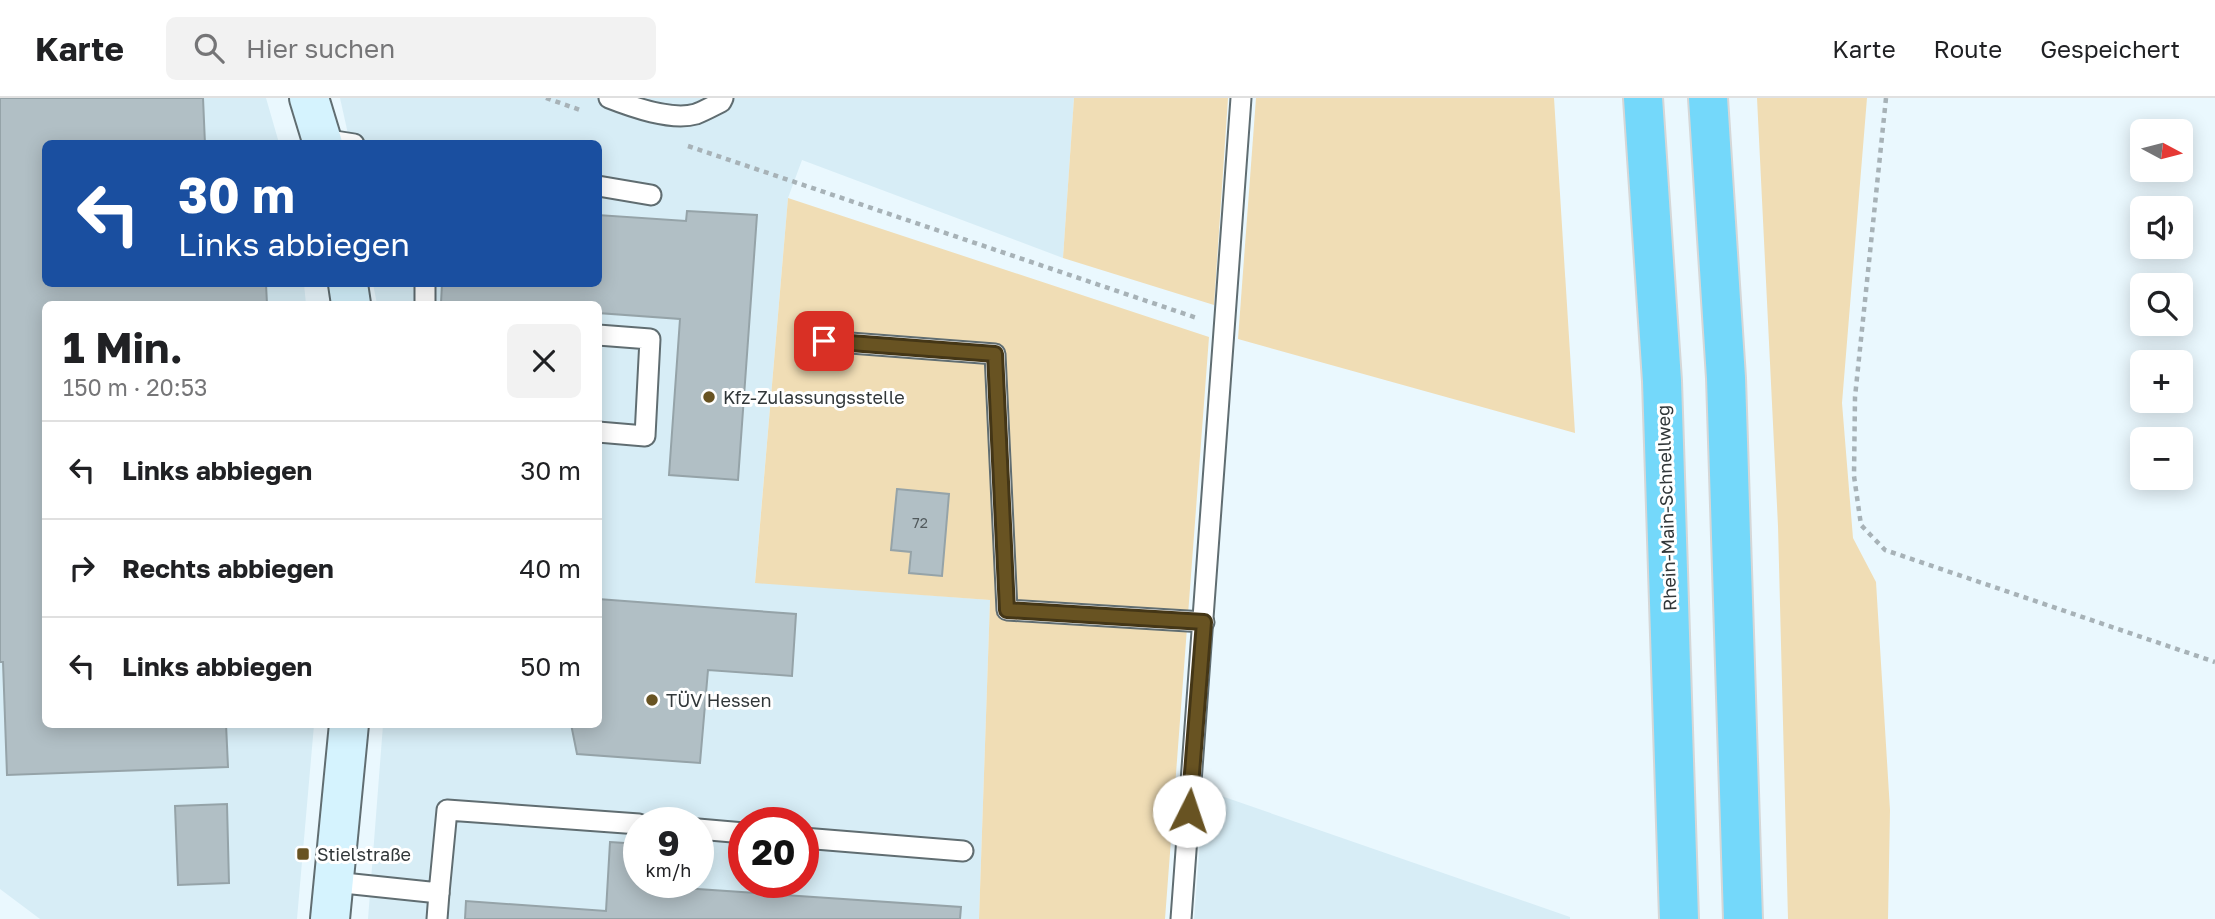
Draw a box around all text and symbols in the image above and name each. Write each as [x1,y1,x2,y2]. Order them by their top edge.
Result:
search box [166,17,656,80]
text: Karte [35,29,124,68]
icon: search [190,29,228,67]
text: Hier suchen [246,33,395,64]
text: Karte [1832,34,1896,63]
text: Route [1934,34,2002,63]
text: Gespeichert [2040,34,2180,63]
north arrow [2130,119,2193,182]
map controls [2130,119,2193,490]
text: 30 m [178,165,295,224]
icon: left [63,168,154,259]
button: sound [2130,196,2193,259]
text: Links abbiegen [178,225,410,263]
button: search [2130,273,2193,336]
pin [794,311,854,371]
text: 1 Min. [63,322,183,372]
icon: arrive [805,322,843,360]
button: close [507,324,581,398]
button: + [2130,350,2193,413]
text: 150 m · 20:53 [63,373,208,401]
place label: Kfz-Zulassungsstelle [723,386,905,408]
marker: Kfz-Zulassungsstelle [701,389,717,405]
street label: Rhein-Main-Schnellweg [1651,405,1681,611]
button: − [2130,427,2193,490]
icon: left [63,451,101,489]
text: Links abbiegen [122,455,312,486]
text: 30 m [520,455,581,486]
house number: 72 [912,514,928,531]
icon: right [63,549,101,587]
text: Rechts abbiegen [122,553,334,584]
text: 40 m [520,553,581,584]
icon: left [63,647,101,685]
text: Links abbiegen [122,651,312,682]
text: 50 m [520,651,581,682]
place label: TÜV Hessen [666,689,772,711]
marker: TÜV Hessen [644,692,660,708]
position arrow [1152,774,1226,848]
speed limit sign: 20 [728,807,819,898]
text: 9 [657,822,680,864]
place label: Stielstraße [317,843,411,865]
marker: Stielstraße [295,846,311,862]
text: km/h [646,859,691,881]

